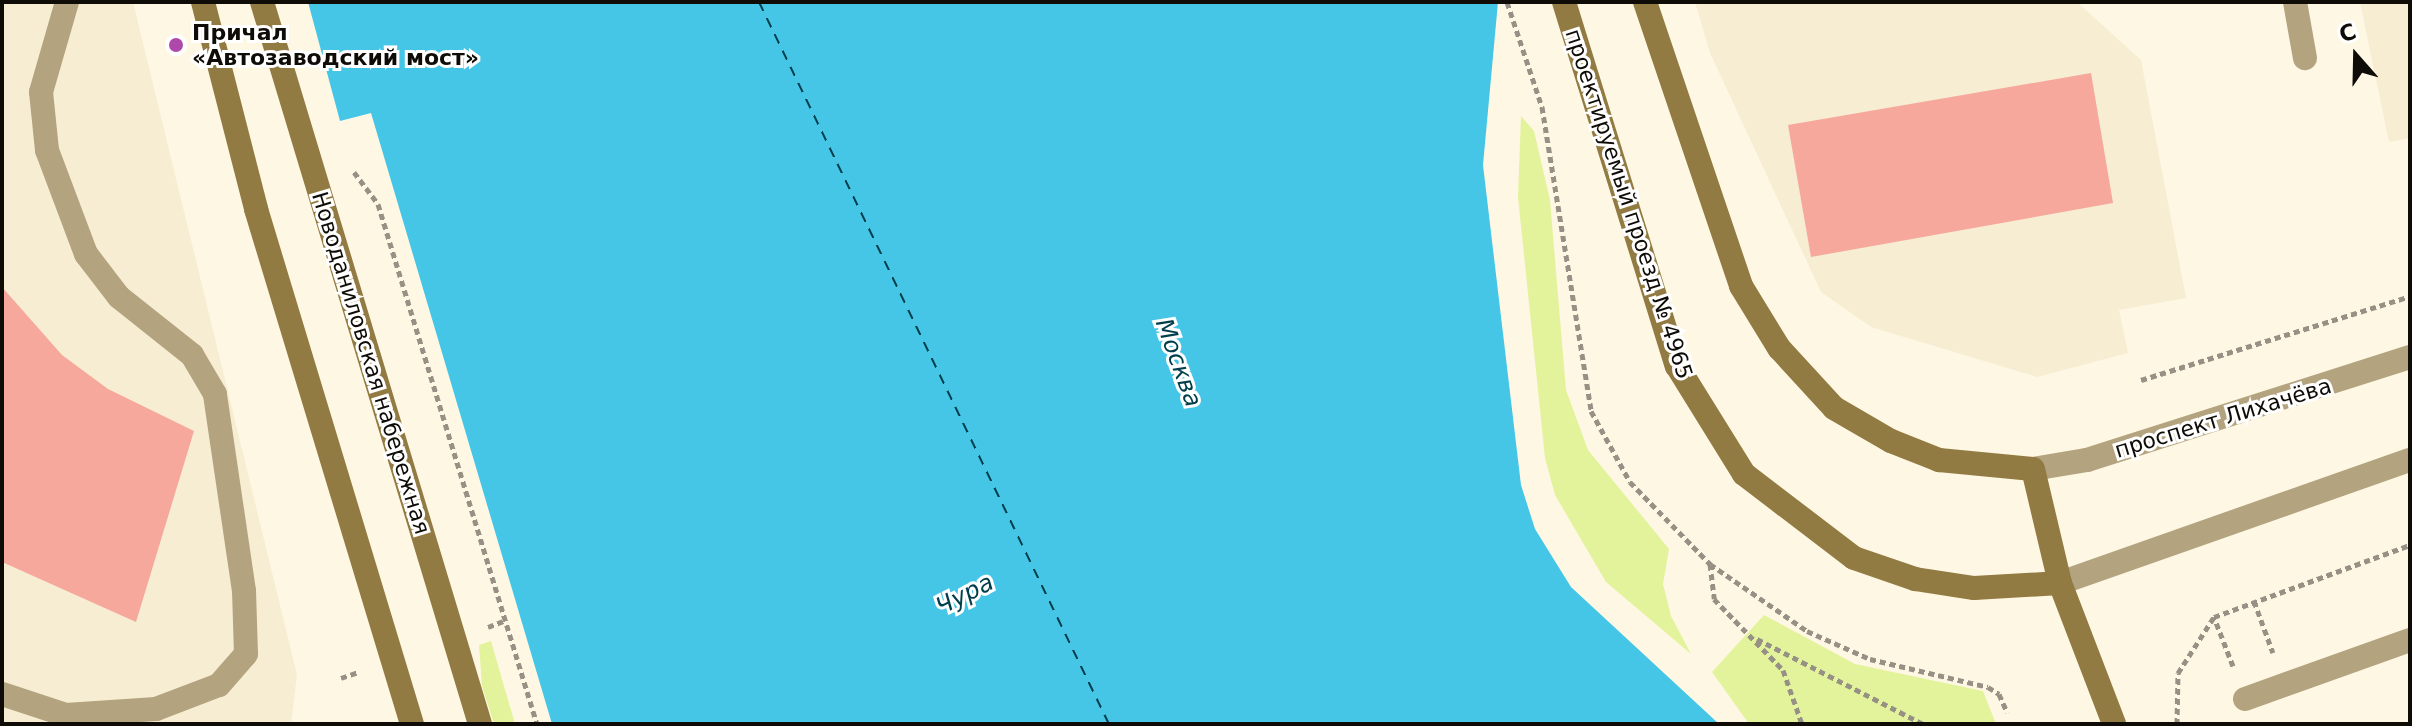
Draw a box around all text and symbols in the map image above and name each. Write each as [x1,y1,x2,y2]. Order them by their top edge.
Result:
north arrow [2316,16,2396,96]
text: С [2336,18,2359,47]
place label: Причал «Автозаводский мост» [192,19,479,70]
street label: проектируемый проезд № 4965 [1560,26,1698,382]
marker: Причал «Автозаводский мост» [167,36,185,54]
street label: Новоданиловская набережная [306,189,436,537]
water label: Москва [1149,315,1207,411]
street label: проспект Лихачёва [2111,372,2335,464]
water label: Чура [931,568,999,622]

